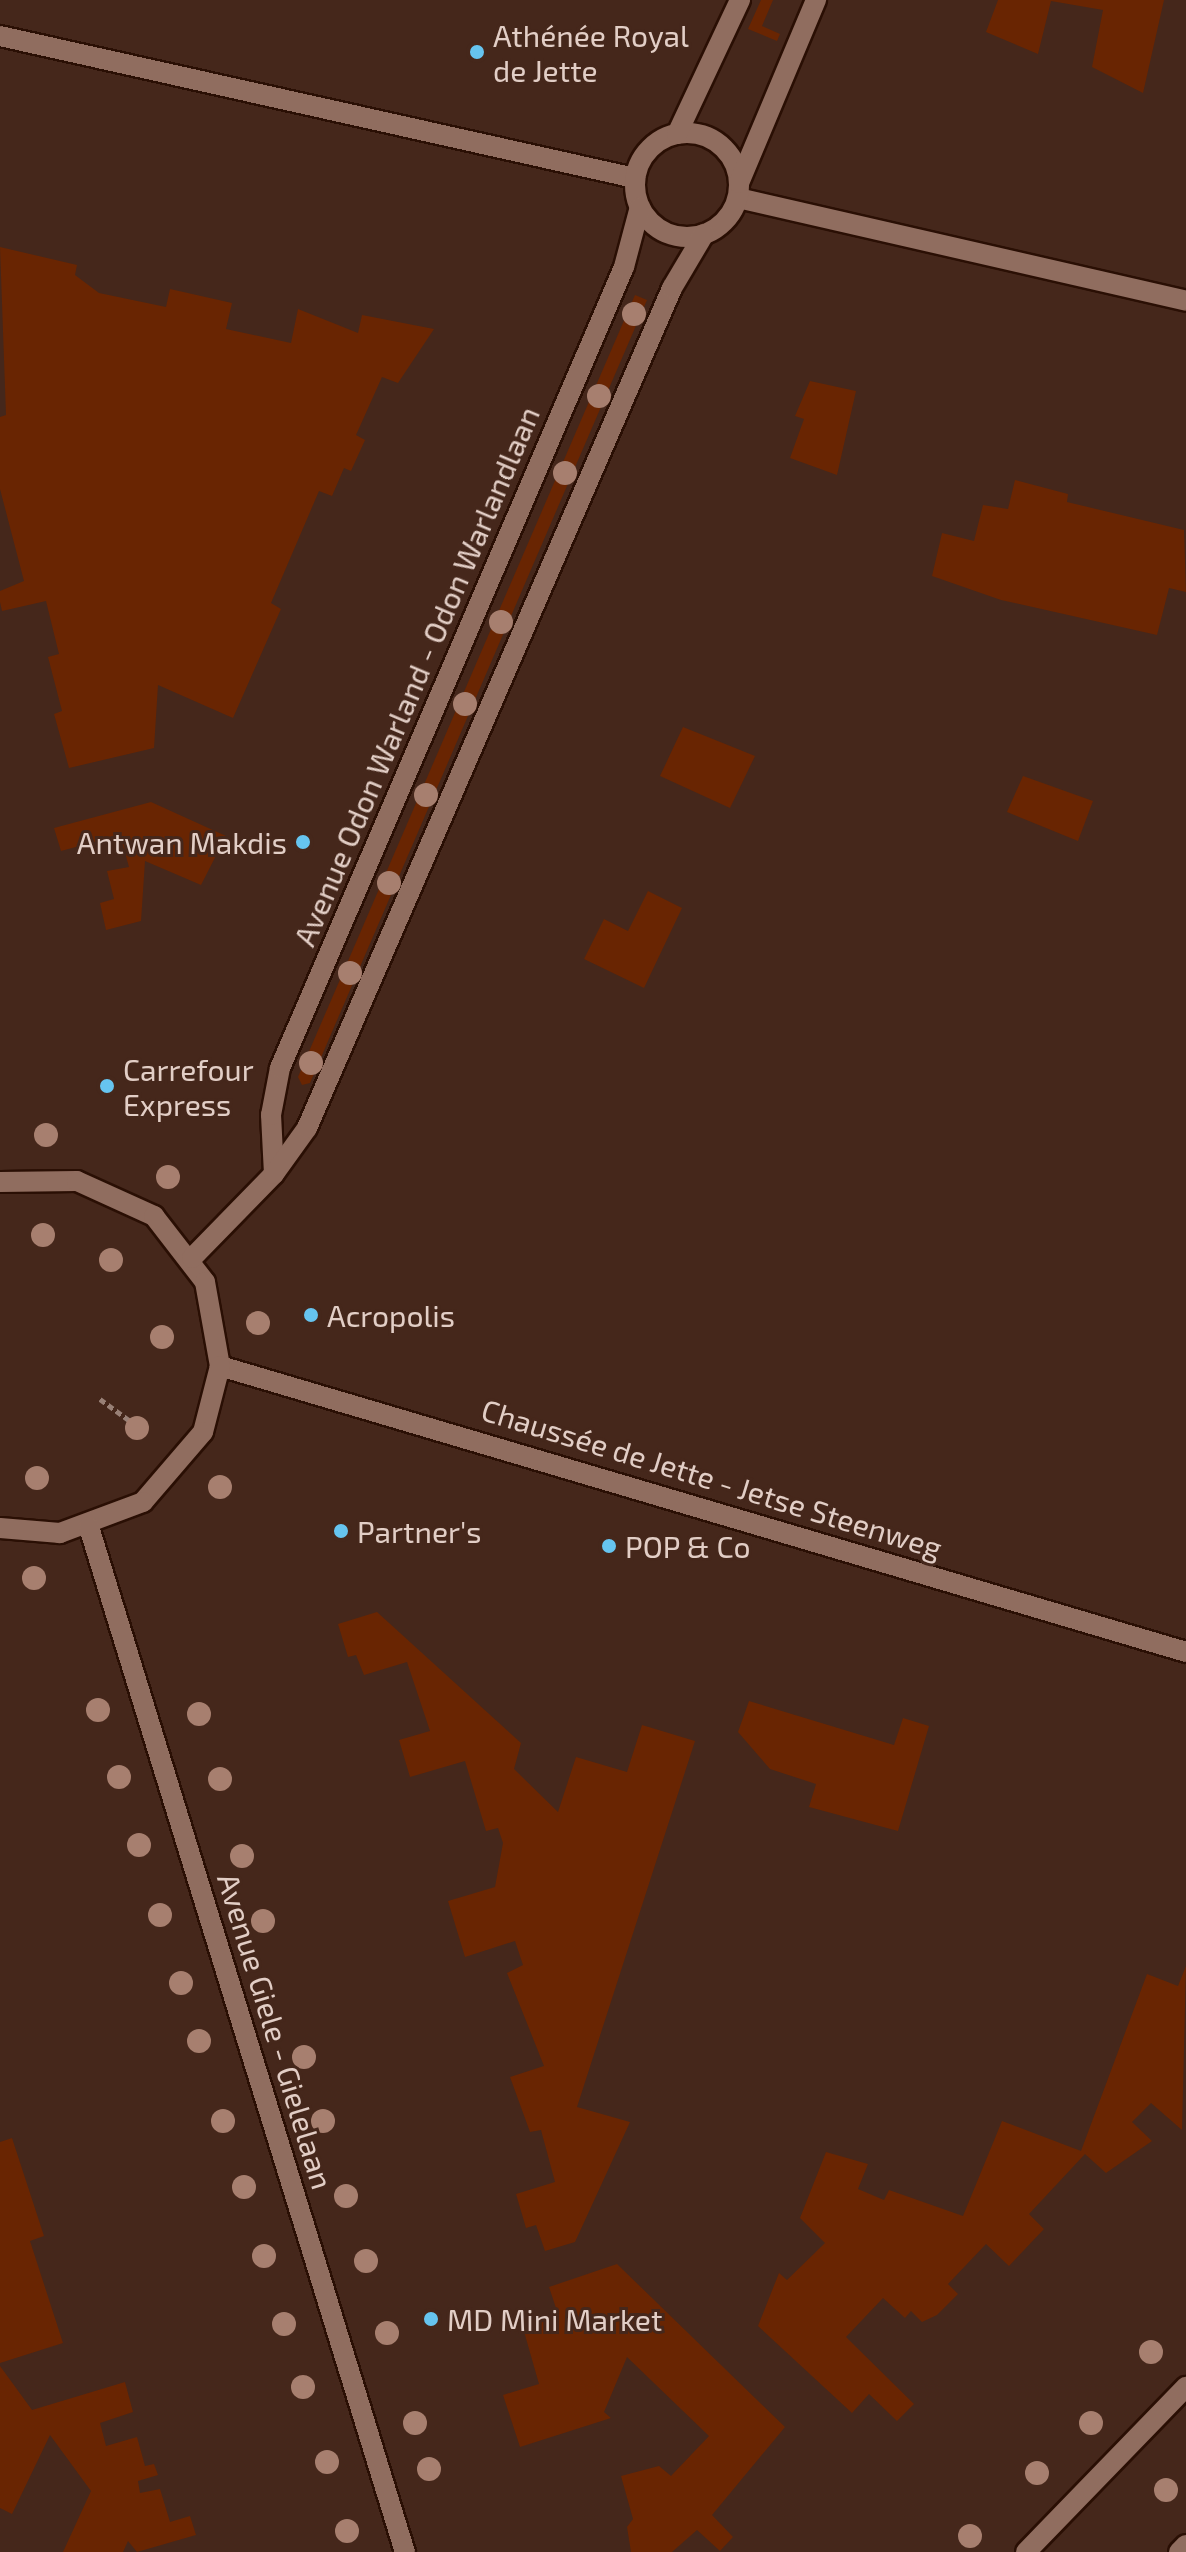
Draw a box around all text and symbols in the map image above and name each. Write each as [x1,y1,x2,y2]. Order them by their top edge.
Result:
place label: Athénée Royal de Jette [493,17,689,88]
marker: Athénée Royal de Jette [468,43,486,61]
street label: Avenue Odon Warland - Odon Warlandlaan [285,401,547,951]
place label: Antwan Makdis [77,824,287,860]
marker: Antwan Makdis [294,833,312,851]
place label: Carrefour Express [123,1051,254,1122]
marker: Carrefour Express [98,1077,116,1095]
place label: Acropolis [327,1297,455,1333]
marker: Acropolis [302,1306,320,1324]
street label: Chaussée de Jette - Jetse Steenweg [477,1391,947,1565]
place label: Partner's [357,1513,482,1549]
marker: Partner's [332,1522,350,1540]
place label: POP & Co [625,1528,751,1564]
marker: POP & Co [600,1537,618,1555]
street label: Avenue Giele - Gielelaan [211,1869,341,2193]
place label: MD Mini Market [447,2301,662,2337]
marker: MD Mini Market [422,2310,440,2328]

